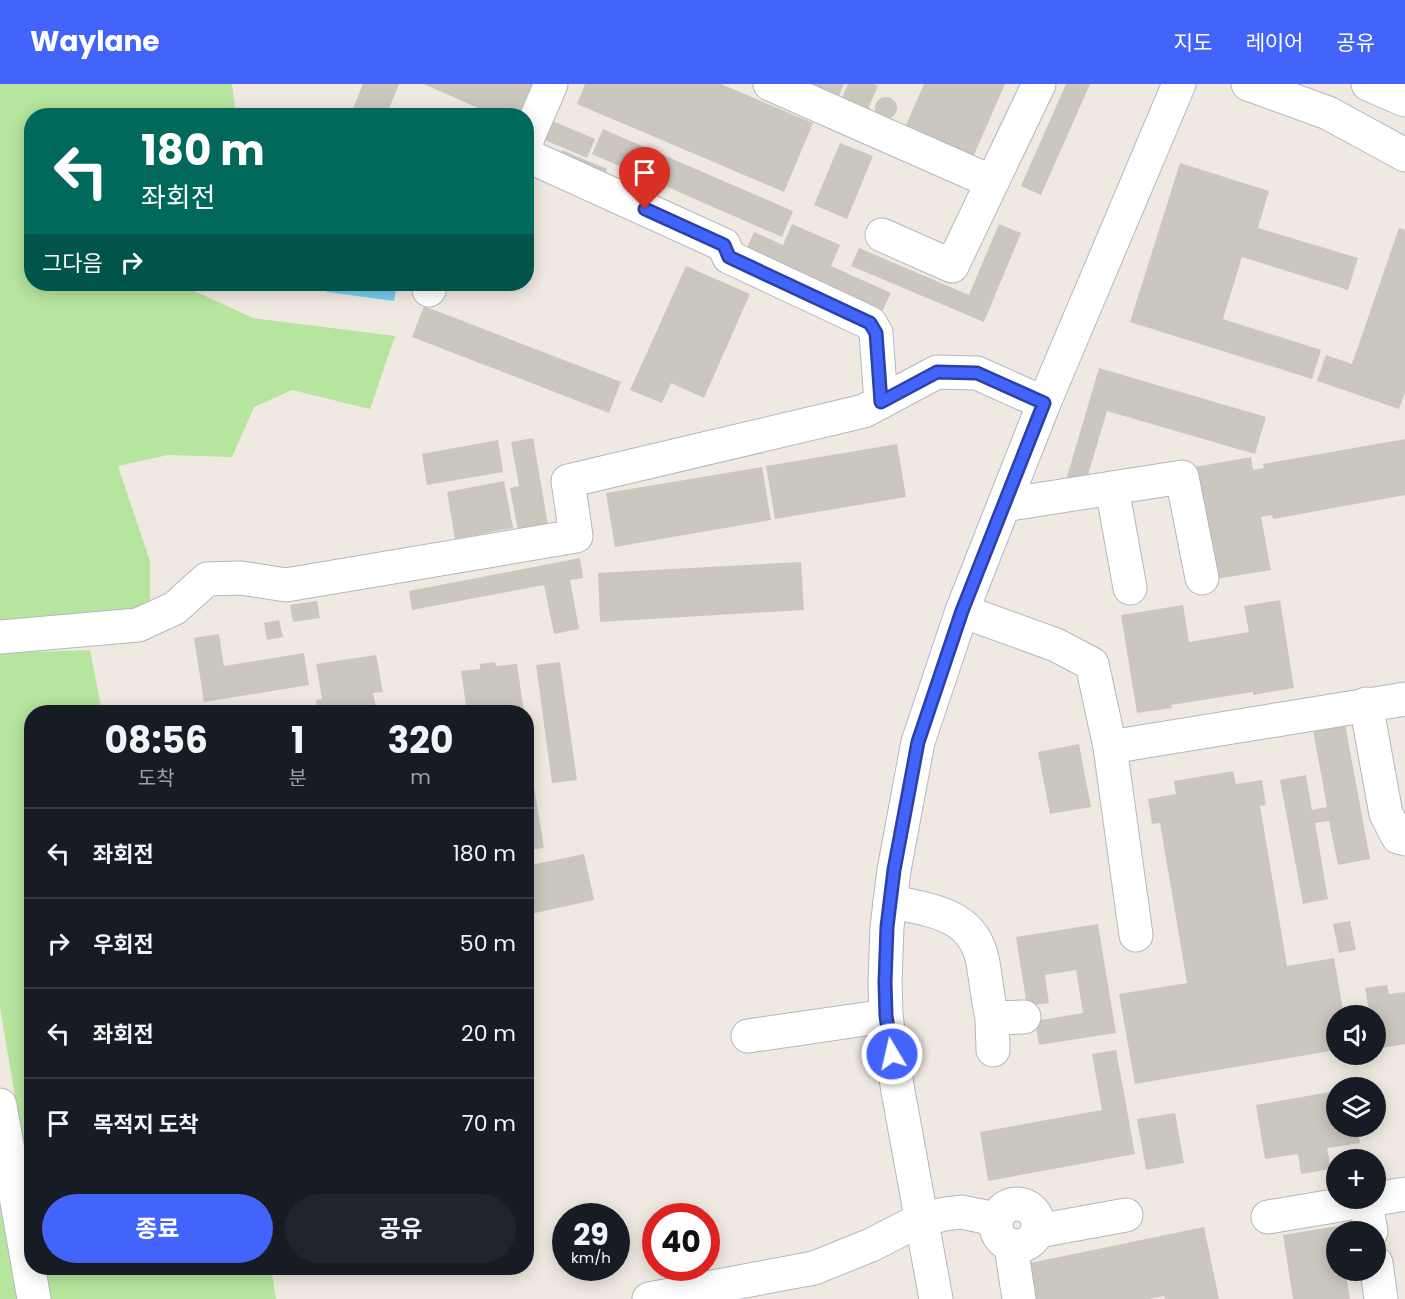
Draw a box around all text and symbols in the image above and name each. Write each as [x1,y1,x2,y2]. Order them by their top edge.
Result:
text: Waylane [30,22,160,61]
text: 지도 [1174,28,1212,57]
text: 레이어 [1245,28,1303,57]
text: 공유 [1336,28,1375,57]
text: 180 m [141,121,265,180]
icon: left [42,132,120,210]
pin [619,147,670,209]
icon: arrive [628,156,661,189]
text: 좌회전 [141,179,216,216]
icon: right [115,246,148,279]
text: 그다음 [42,248,103,279]
text: 08:56 [105,715,208,766]
text: 1 [291,715,305,766]
text: 320 [388,715,453,766]
text: m [410,763,431,791]
text: 도착 [138,764,175,792]
text: 분 [289,764,307,792]
icon: left [42,837,75,870]
text: 180 m [453,838,516,869]
text: 좌회전 [93,839,154,870]
icon: right [42,927,75,960]
text: 50 m [460,928,516,959]
text: 우회전 [93,929,154,960]
map controls [1326,1005,1386,1281]
button: sound [1326,1005,1386,1065]
icon: left [42,1017,75,1050]
text: 20 m [461,1018,516,1049]
text: 좌회전 [93,1019,154,1050]
position arrow [860,1022,924,1086]
button: layers [1326,1077,1386,1137]
icon: arrive [42,1107,75,1140]
text: 70 m [462,1108,516,1139]
text: 목적지 도착 [93,1109,199,1140]
button: + [1326,1149,1386,1209]
button: 종료 [42,1194,273,1263]
button: 공유 [285,1194,516,1263]
speed limit sign: 40 [642,1203,720,1281]
text: 29 [573,1213,609,1256]
button: − [1326,1221,1386,1281]
text: km/h [571,1247,611,1268]

